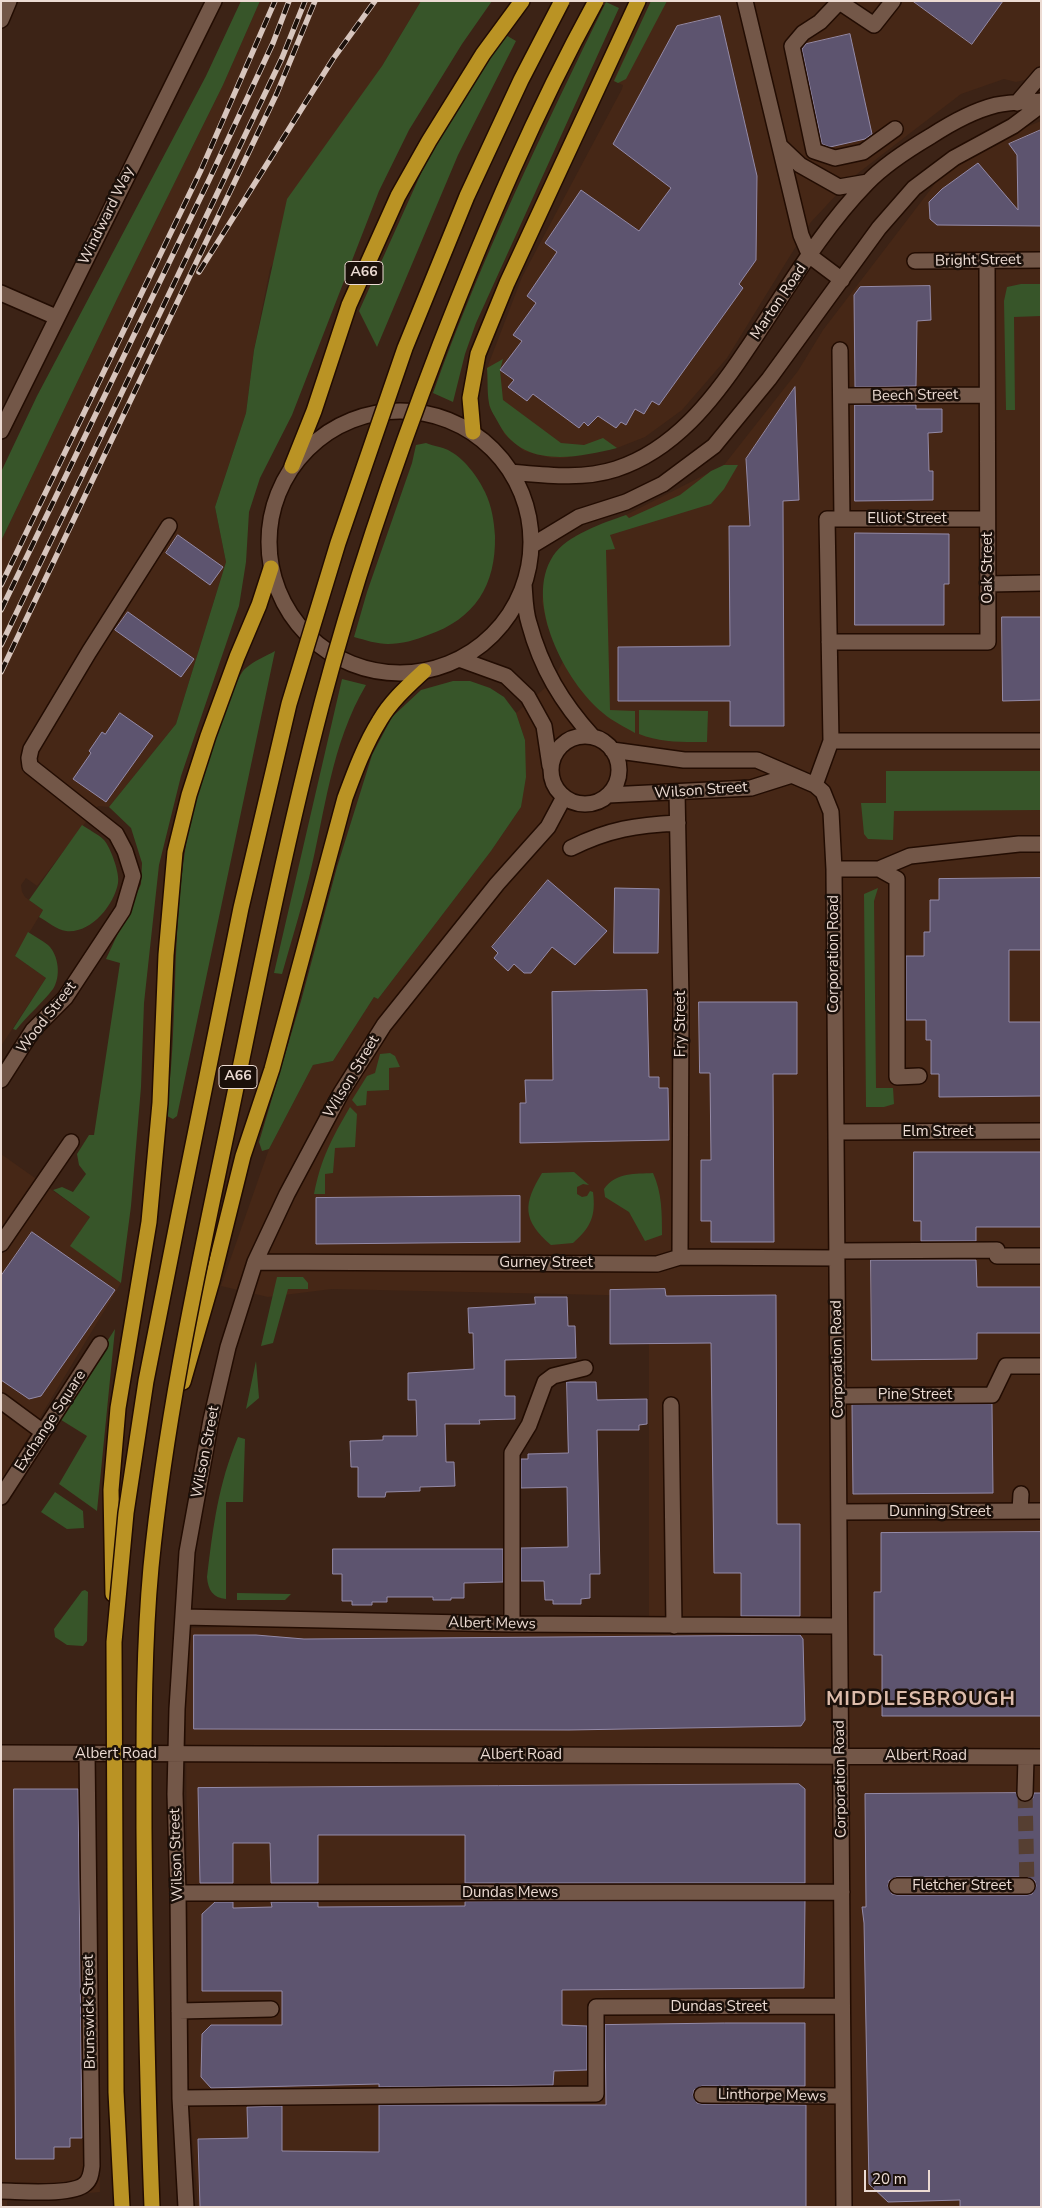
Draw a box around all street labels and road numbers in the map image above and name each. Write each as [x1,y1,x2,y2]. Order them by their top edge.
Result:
street label: Windward Way [76,164,138,268]
street label: Bright Street [935,251,1021,271]
street label: Marton Road [747,261,811,343]
road number: A66 [345,262,383,284]
street label: Beech Street [872,386,958,406]
street label: Elliot Street [867,510,947,528]
street label: Oak Street [979,532,997,604]
street label: Wilson Street [654,779,748,803]
street label: Corporation Road [825,895,843,1013]
street label: Wood Street [13,979,81,1057]
street label: Fry Street [672,991,690,1057]
street label: Wilson Street [320,1032,384,1122]
road number: A66 [219,1066,257,1088]
street label: Elm Street [903,1123,973,1141]
street label: Gurney Street [499,1254,593,1272]
street label: Corporation Road [828,1300,848,1418]
street label: Exchange Square [12,1367,90,1475]
street label: Pine Street [878,1386,952,1404]
street label: Wilson Street [188,1405,224,1499]
street label: Dunning Street [889,1503,991,1521]
street label: Albert Mews [448,1614,536,1634]
street label: Corporation Road [831,1720,851,1838]
street label: Albert Road [75,1745,157,1763]
street label: Albert Road [480,1746,562,1764]
street label: Albert Road [885,1747,967,1765]
street label: Wilson Street [166,1808,188,1902]
street label: Fletcher Street [912,1877,1012,1895]
street label: Dundas Mews [462,1884,558,1902]
street label: Brunswick Street [80,1954,100,2070]
street label: Dundas Street [671,1998,767,2016]
street label: Linthorpe Mews [718,2086,826,2106]

